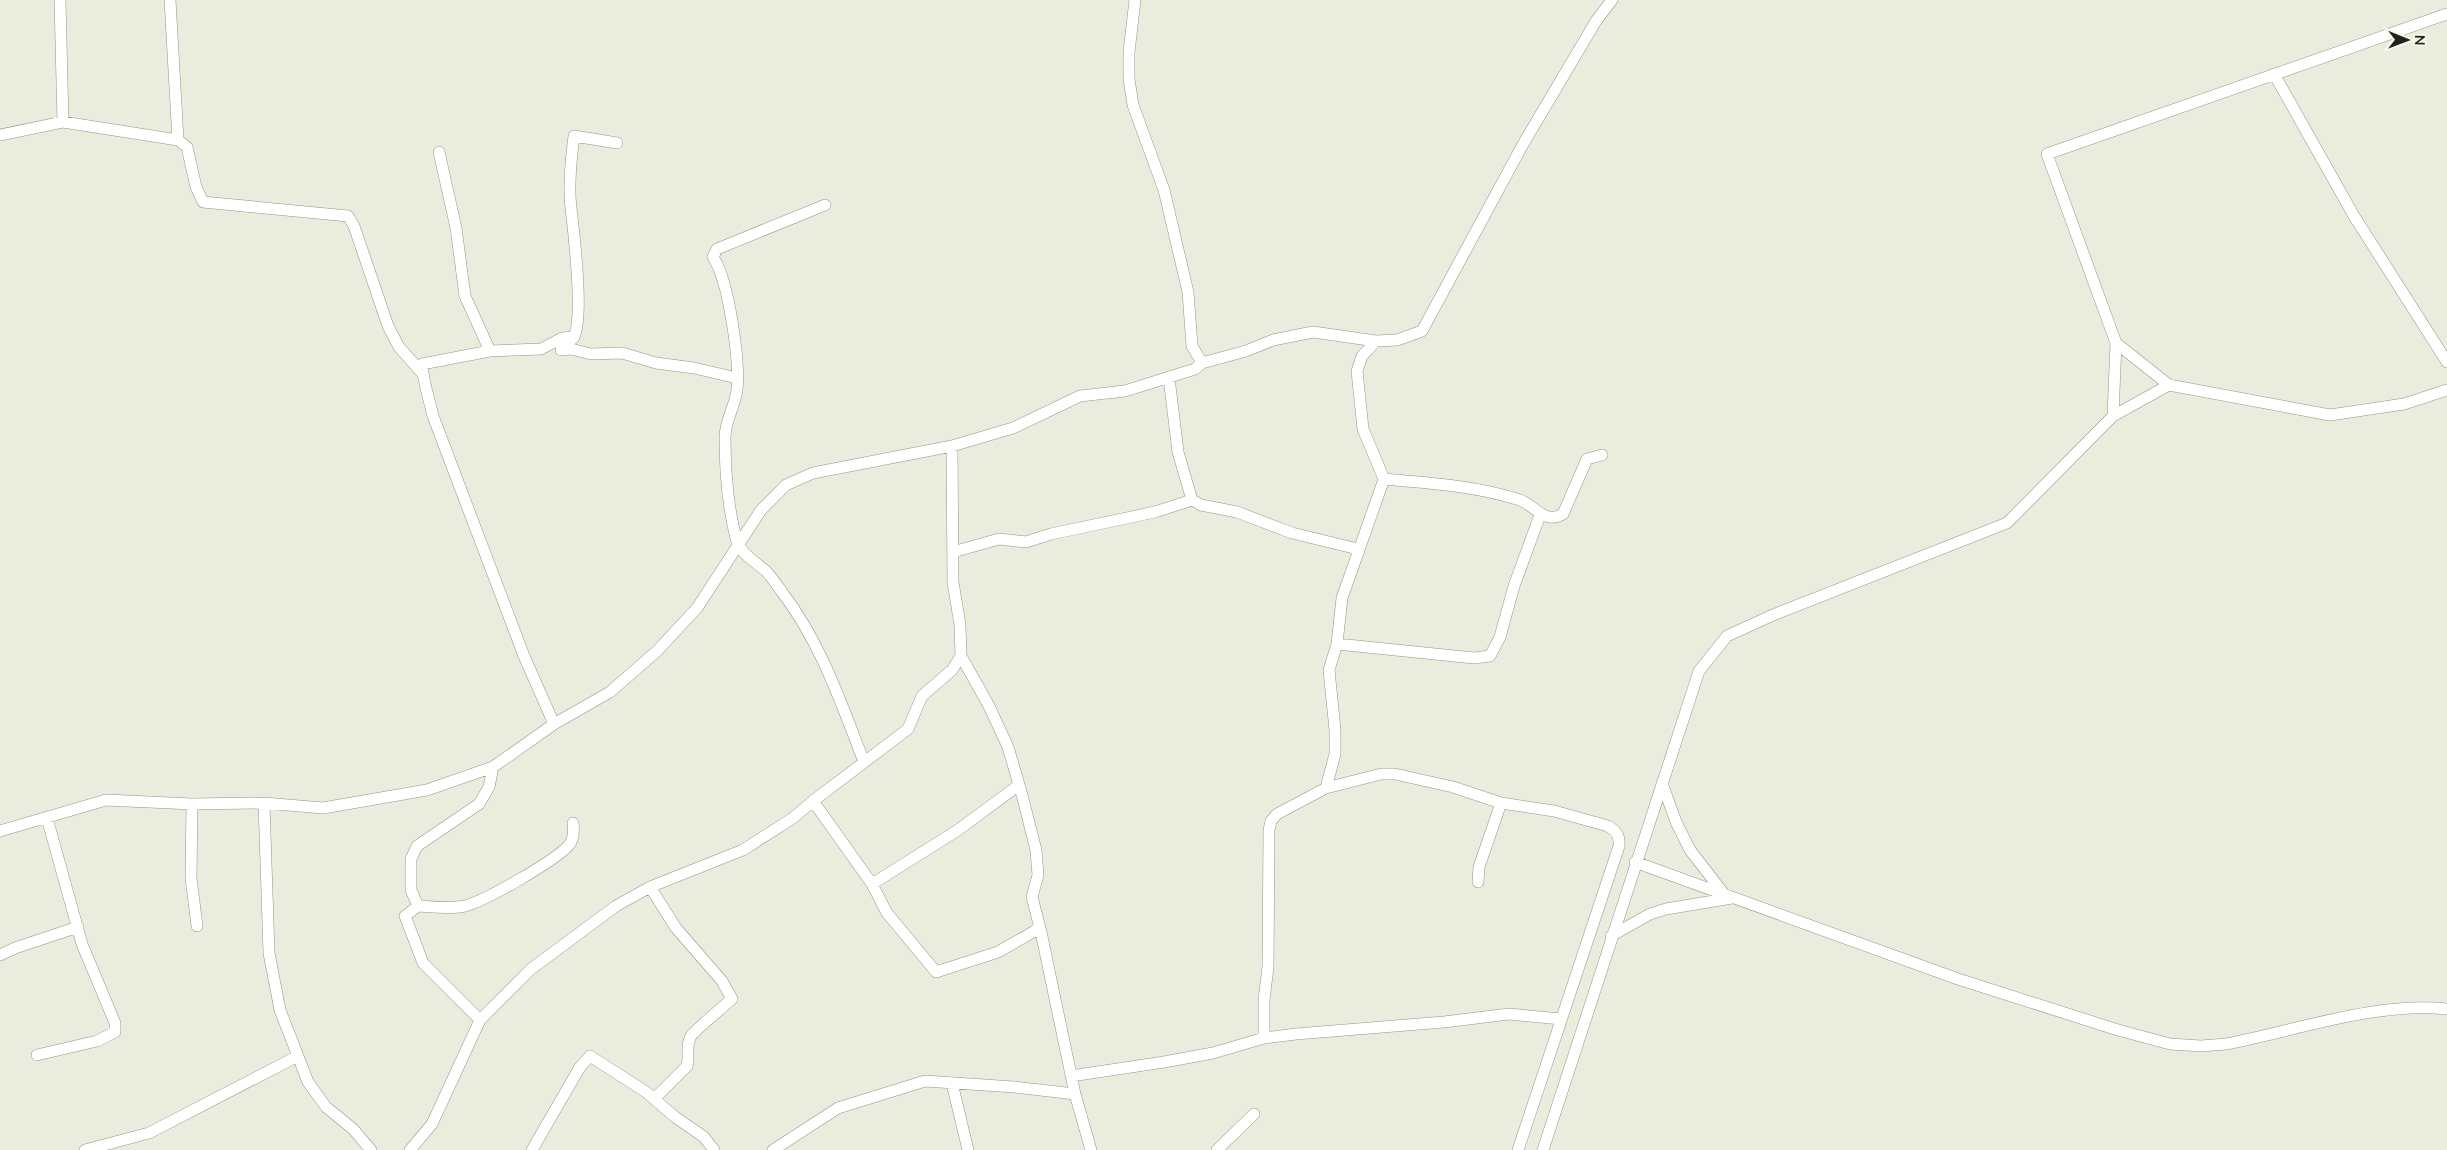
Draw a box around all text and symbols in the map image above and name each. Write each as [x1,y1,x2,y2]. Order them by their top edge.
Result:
north arrow [2382,15,2432,65]
text: N [2411,35,2429,46]

